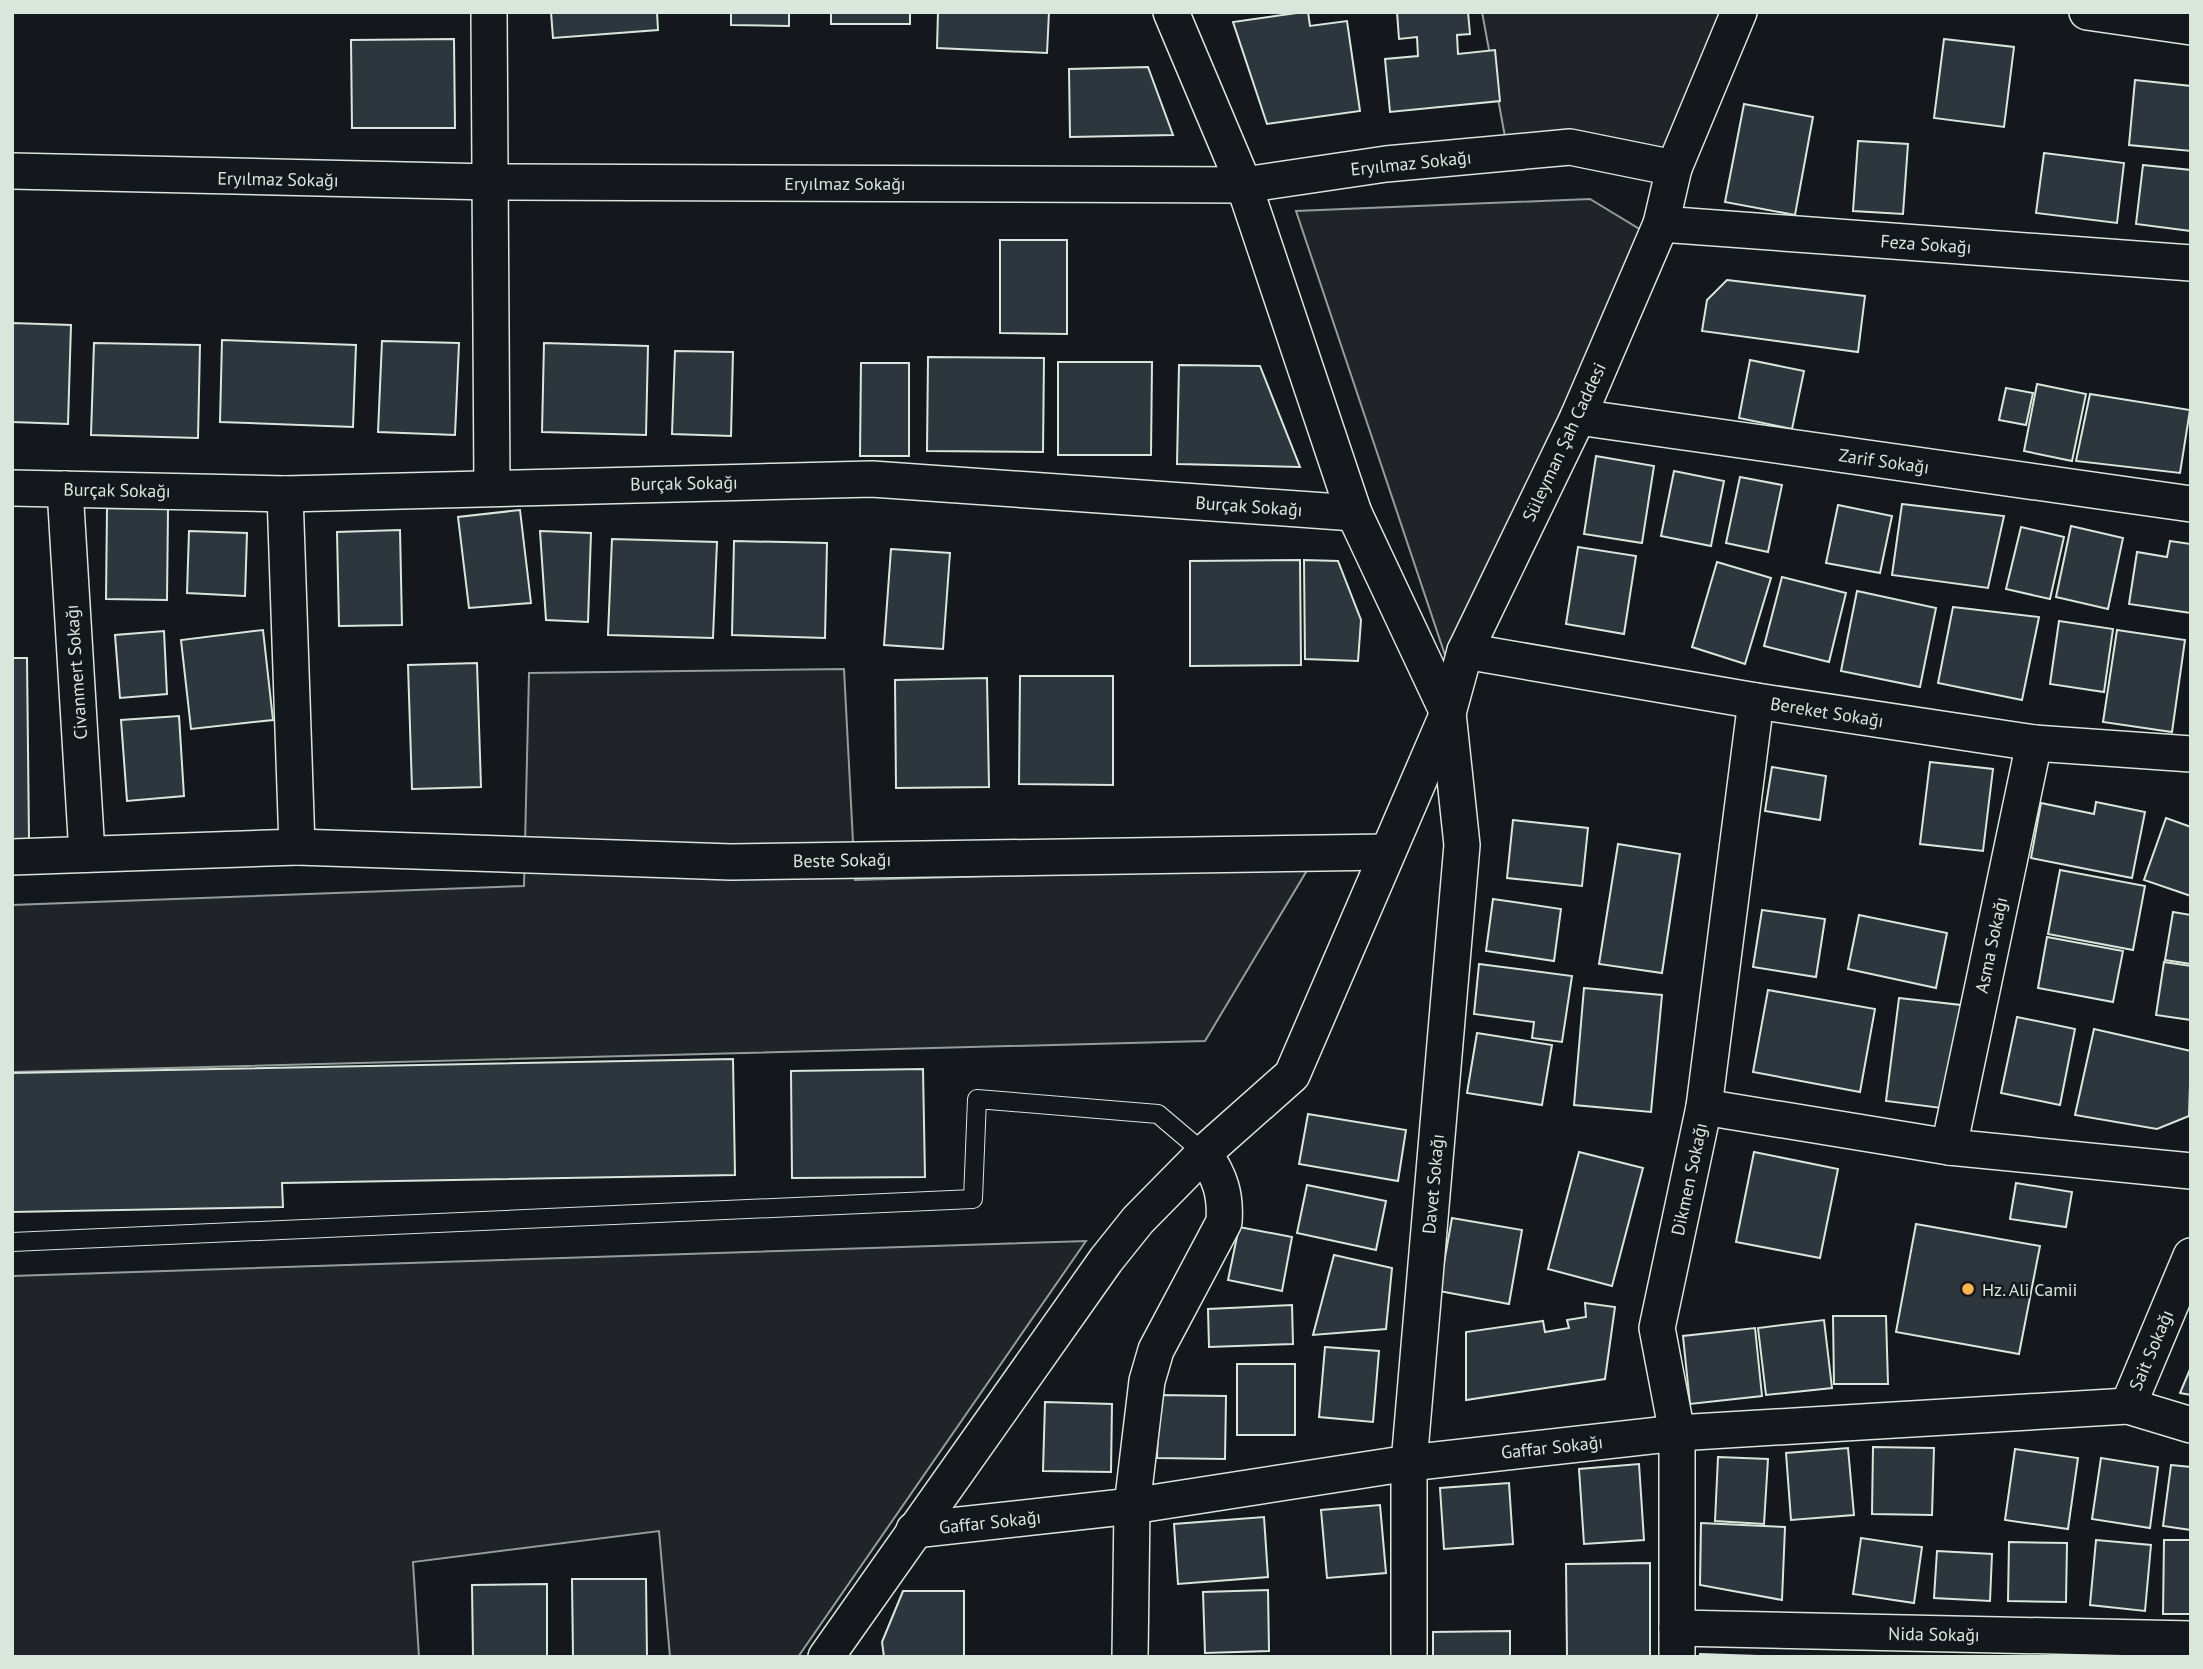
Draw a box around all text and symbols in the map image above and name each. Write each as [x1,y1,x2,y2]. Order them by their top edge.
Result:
street label: Eryılmaz Sokağı [1349,145,1473,181]
street label: Eryılmaz Sokağı [217,166,339,192]
street label: Eryılmaz Sokağı [784,172,906,195]
street label: Feza Sokağı [1880,229,1972,259]
street label: Süleyman Şah Caddesi [1517,359,1611,525]
street label: Zarif Sokağı [1837,443,1931,479]
street label: Burçak Sokağı [630,471,738,495]
street label: Burçak Sokağı [63,478,171,502]
street label: Burçak Sokağı [1195,491,1303,521]
street label: Civanmert Sokağı [60,604,92,740]
street label: Bereket Sokağı [1769,692,1885,732]
street label: Beste Sokağı [793,848,891,872]
street label: Asma Sokağı [1970,895,2012,995]
street label: Dikmen Sokağı [1666,1120,1712,1238]
street label: Davet Sokağı [1417,1133,1449,1235]
place label: Hz. Ali Camii [1982,1278,2077,1301]
marker: Hz. Ali Camii [1960,1281,1976,1297]
street label: Sait Sokağı [2124,1306,2178,1394]
street label: Gaffar Sokağı [1500,1430,1604,1464]
street label: Gaffar Sokağı [938,1505,1042,1539]
street label: Nida Sokağı [1888,1622,1980,1646]

